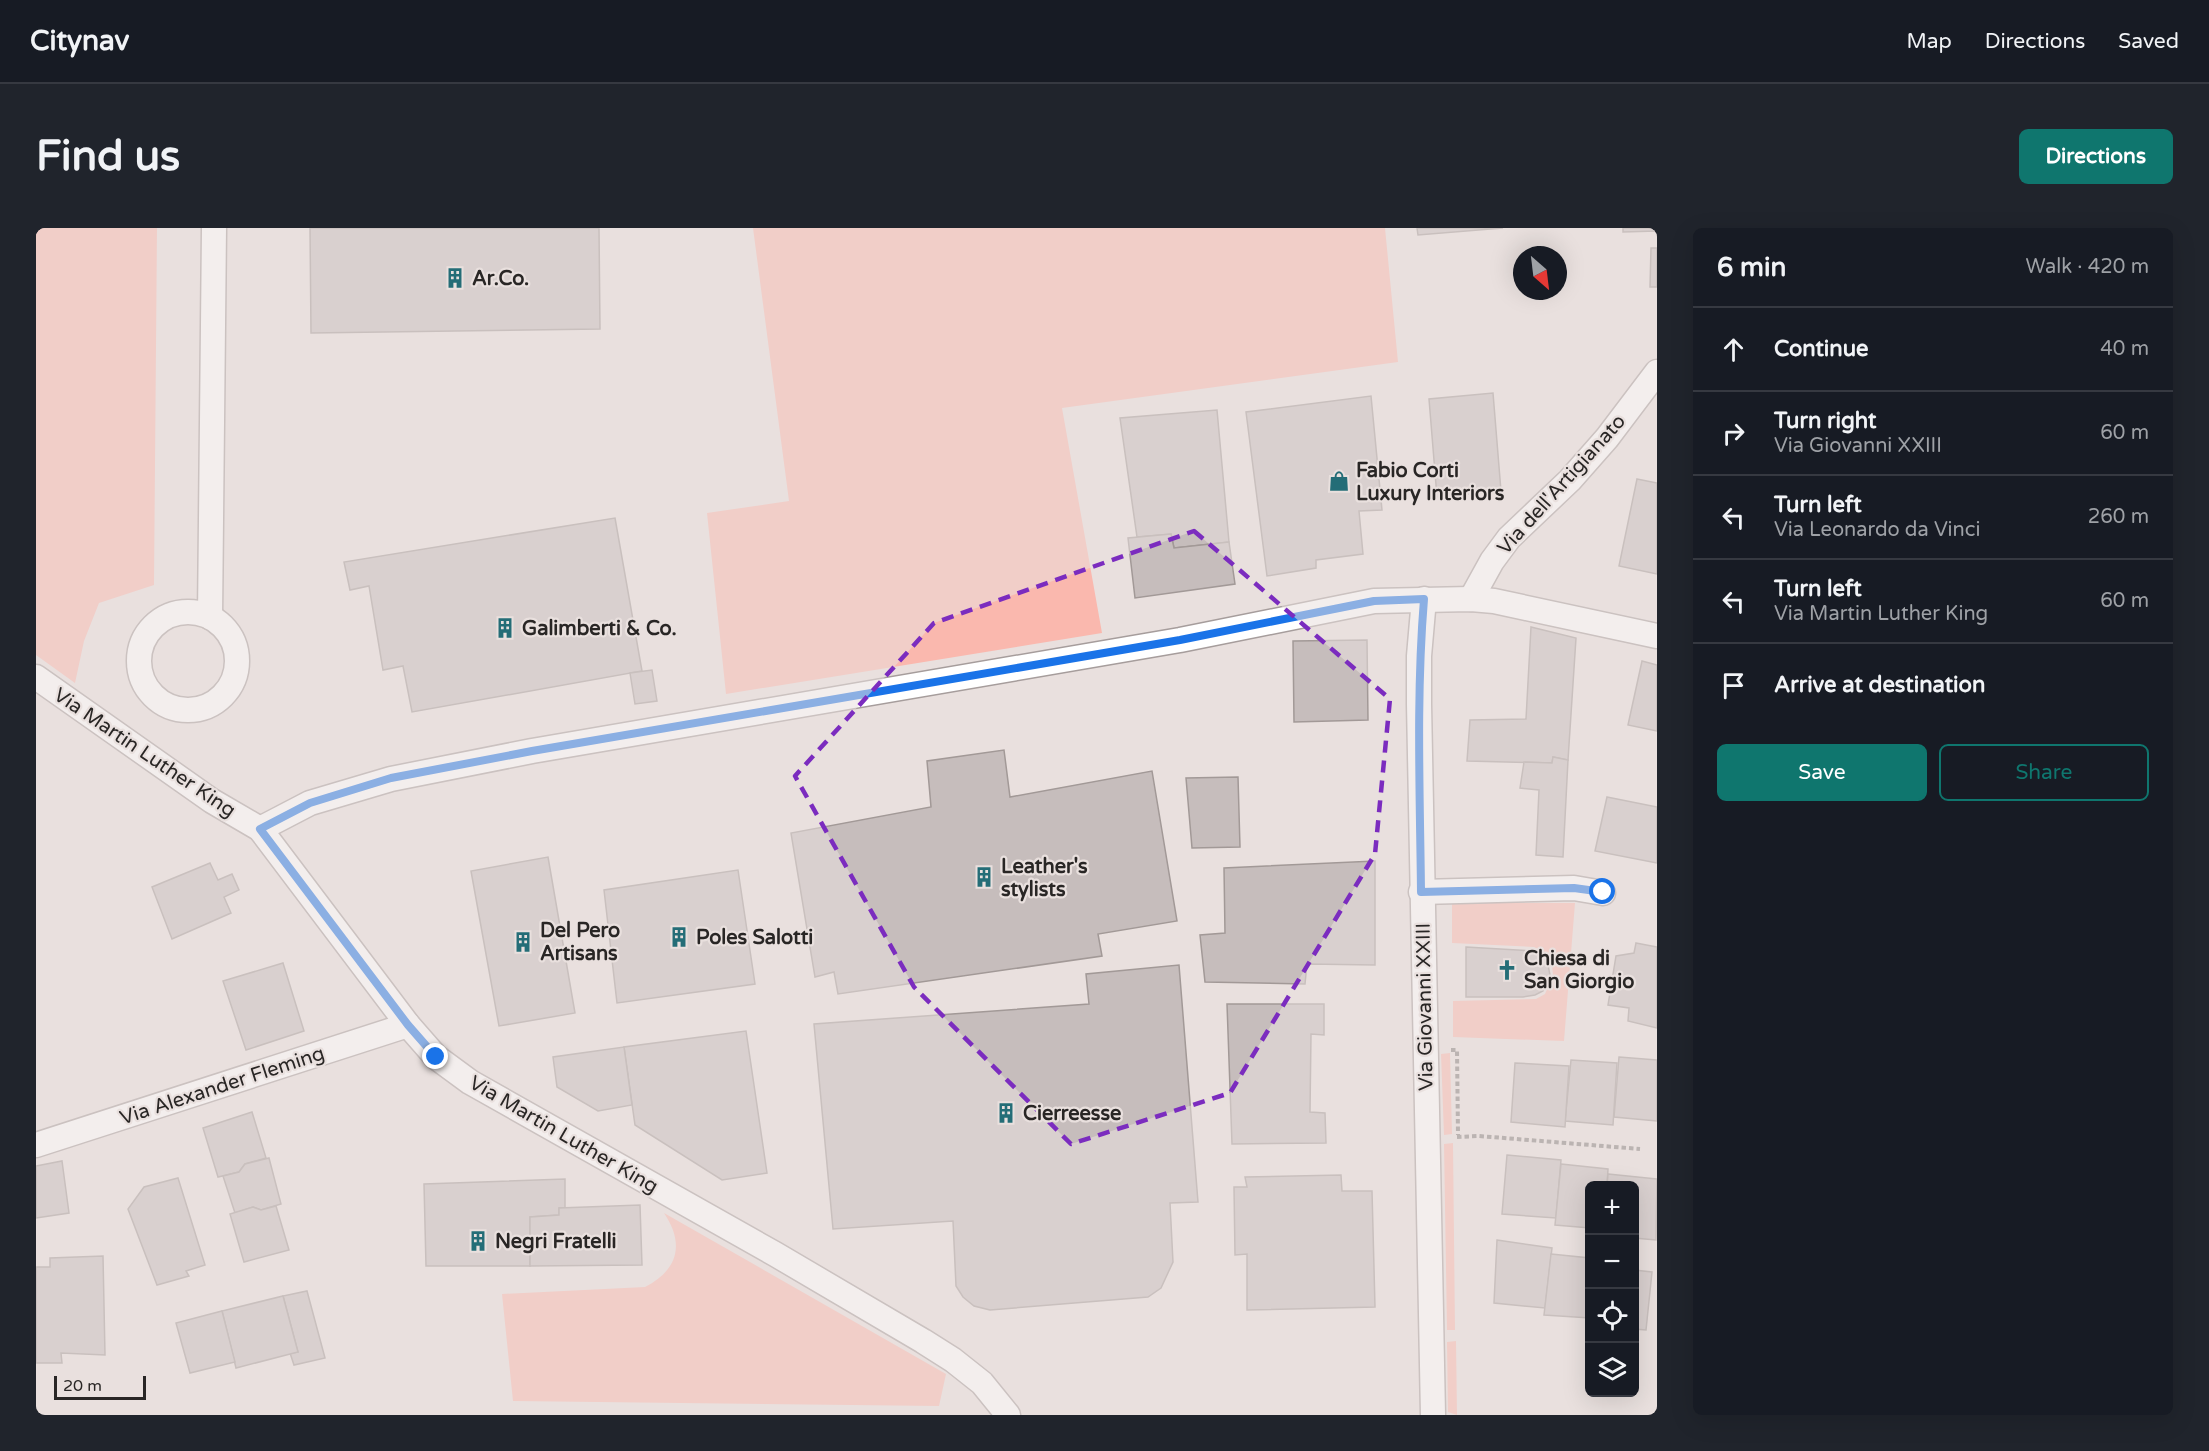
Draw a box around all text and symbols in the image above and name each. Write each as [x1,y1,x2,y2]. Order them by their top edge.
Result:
text: Citynav [30,24,129,58]
text: Map [1906,29,1952,54]
text: Directions [1985,29,2085,54]
text: Saved [2118,29,2179,54]
button: Directions [2019,129,2173,184]
text: Find us [36,131,180,182]
north arrow [1513,246,1567,300]
text: 6 min [1717,252,1786,283]
text: Walk · 420 m [2026,255,2149,279]
building icon: Ar.Co. [443,266,467,290]
place label: Ar.Co. [472,267,529,291]
icon: ahead [1717,333,1750,366]
text: Continue [1774,336,1869,362]
text: 40 m [2100,337,2149,361]
text: Turn right [1774,408,1876,434]
street label: Via dell'Artigianato [1493,410,1631,560]
icon: right [1717,417,1750,450]
text: 60 m [2100,421,2149,445]
text: Via Giovanni XXIII [1774,434,1942,458]
place label: Fabio Corti Luxury Interiors [1356,459,1505,506]
shop icon: Fabio Corti Luxury Interiors [1327,469,1351,493]
text: Turn left [1774,492,1862,518]
icon: left [1717,501,1750,534]
text: 260 m [2088,505,2149,529]
text: Via Leonardo da Vinci [1774,518,1980,542]
text: Turn left [1774,576,1862,602]
icon: left [1717,585,1750,618]
text: 60 m [2100,589,2149,613]
text: Via Martin Luther King [1774,602,1988,626]
building icon: Galimberti & Co. [493,616,517,640]
place label: Galimberti & Co. [522,617,677,641]
icon: arrive [1717,669,1750,702]
text: Arrive at destination [1774,672,1985,698]
street label: Via Martin Luther King [49,683,240,823]
button: Save [1717,744,1927,801]
button: Share [1939,744,2149,801]
place label: Leather's stylists [1001,855,1088,902]
building icon: Leather's stylists [972,865,996,889]
route start [1589,878,1615,904]
place label: Del Pero Artisans [540,919,620,966]
street label: Via Giovanni XXIII [1412,923,1438,1091]
building icon: Poles Salotti [667,925,691,949]
place label: Poles Salotti [696,926,813,950]
building icon: Del Pero Artisans [511,930,535,954]
place label: Chiesa di San Giorgio [1524,947,1634,994]
church icon: Chiesa di San Giorgio [1495,958,1519,982]
street label: Via Alexander Fleming [117,1042,328,1130]
route end [422,1043,448,1069]
street label: Via Martin Luther King [465,1071,662,1199]
building icon: Cierreesse [994,1101,1018,1125]
place label: Cierreesse [1023,1102,1121,1126]
map controls [1585,1181,1639,1397]
button: + [1585,1181,1639,1235]
building icon: Negri Fratelli [466,1229,490,1253]
place label: Negri Fratelli [495,1230,617,1254]
button: − [1585,1235,1639,1289]
button: locate [1585,1289,1639,1343]
button: layers [1585,1343,1639,1397]
scale bar [54,1373,146,1400]
text: 20 m [63,1376,102,1396]

